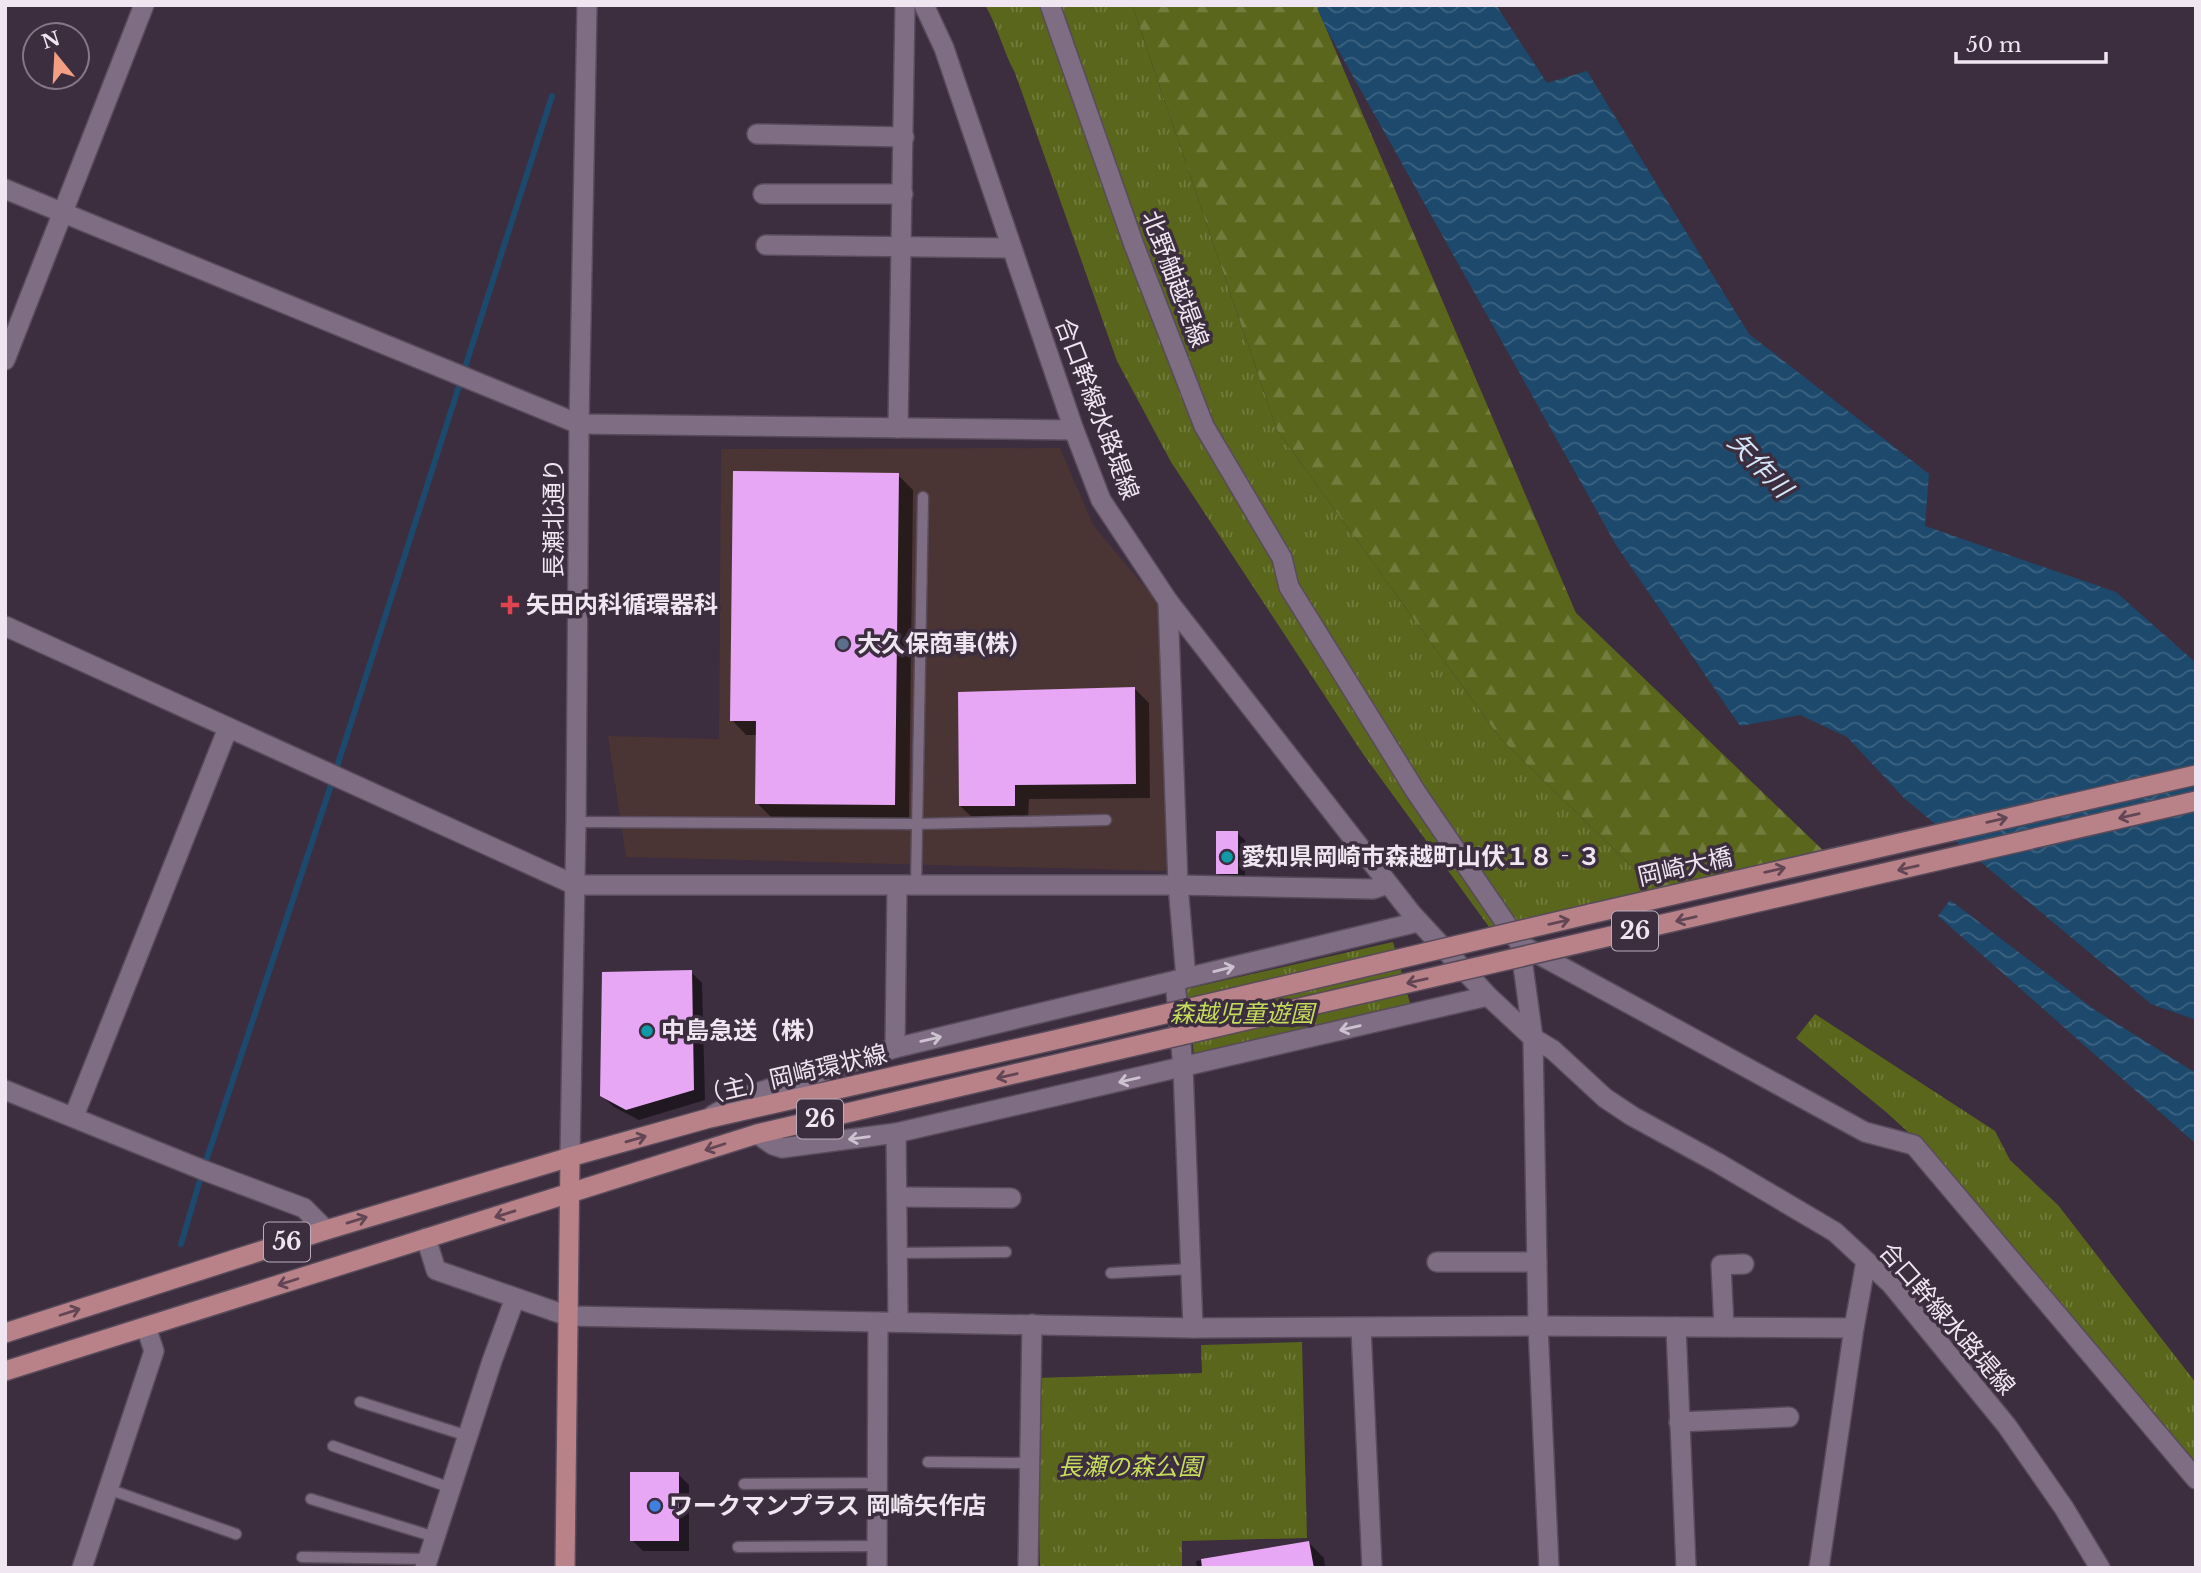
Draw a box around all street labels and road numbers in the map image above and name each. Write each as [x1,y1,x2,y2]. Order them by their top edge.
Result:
street label: 北野舳越堤線 [1136,206,1215,351]
street label: 合口幹線水路堤線 [1050,314,1145,504]
street label: 長瀬北通り [539,458,568,578]
street label: 岡崎大橋 [1635,842,1735,891]
road number: 26 [1612,912,1658,950]
street label: （主）岡崎環状線 [696,1039,890,1110]
road number: 26 [797,1100,843,1138]
road number: 56 [264,1222,310,1261]
street label: 合口幹線水路堤線 [1873,1237,2021,1401]

